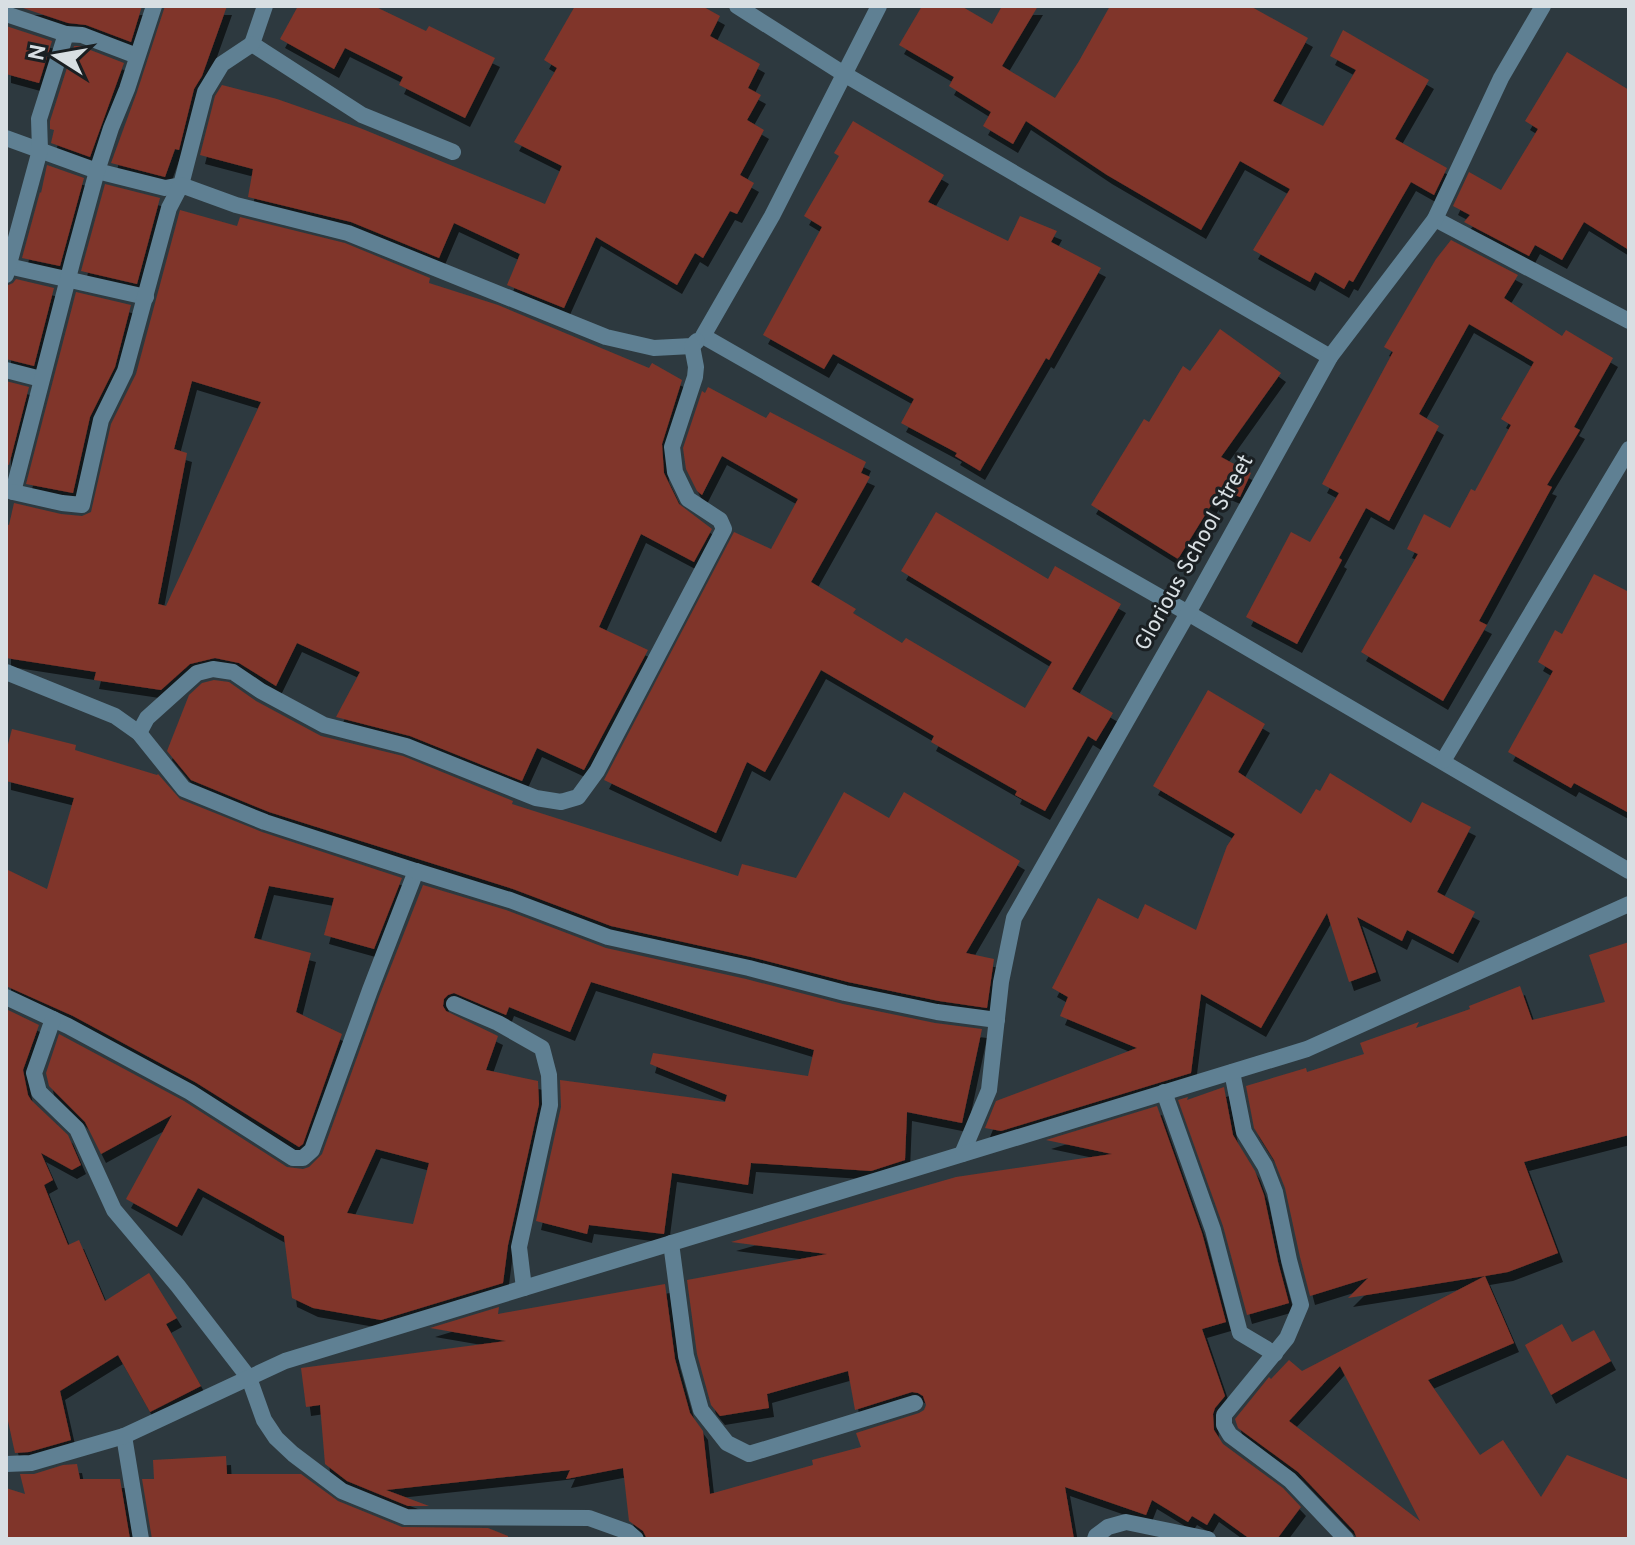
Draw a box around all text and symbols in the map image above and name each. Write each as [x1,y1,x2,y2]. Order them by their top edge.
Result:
north arrow [16,16,96,96]
text: N [24,42,54,63]
street label: Glorious School Street [1130,450,1260,656]

